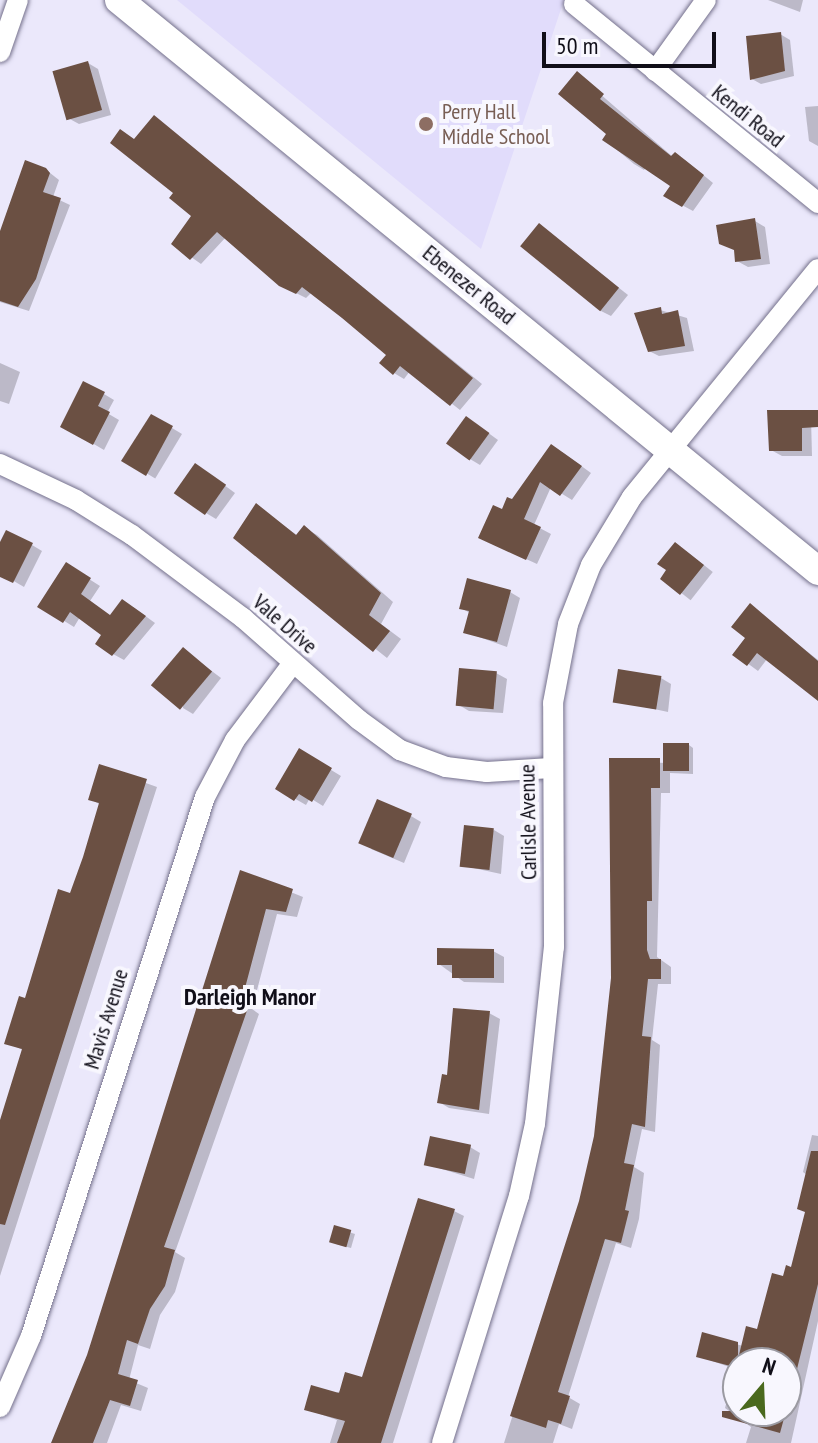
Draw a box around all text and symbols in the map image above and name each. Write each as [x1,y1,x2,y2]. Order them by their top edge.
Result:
scale bar [546,16,720,66]
text: 50 m [556,30,598,61]
street label: Kendi Road [707,79,789,153]
place label: Perry Hall Middle School [442,98,550,150]
marker: Perry Hall Middle School [417,115,435,133]
street label: Ebenezer Road [417,240,521,330]
street label: Vale Drive [247,589,323,659]
street label: Carlisle Avenue [514,764,542,880]
street label: Mavis Avenue [78,965,134,1073]
district label: Darleigh Manor [184,983,316,1011]
north arrow [722,1347,802,1427]
text: N [759,1351,779,1381]

